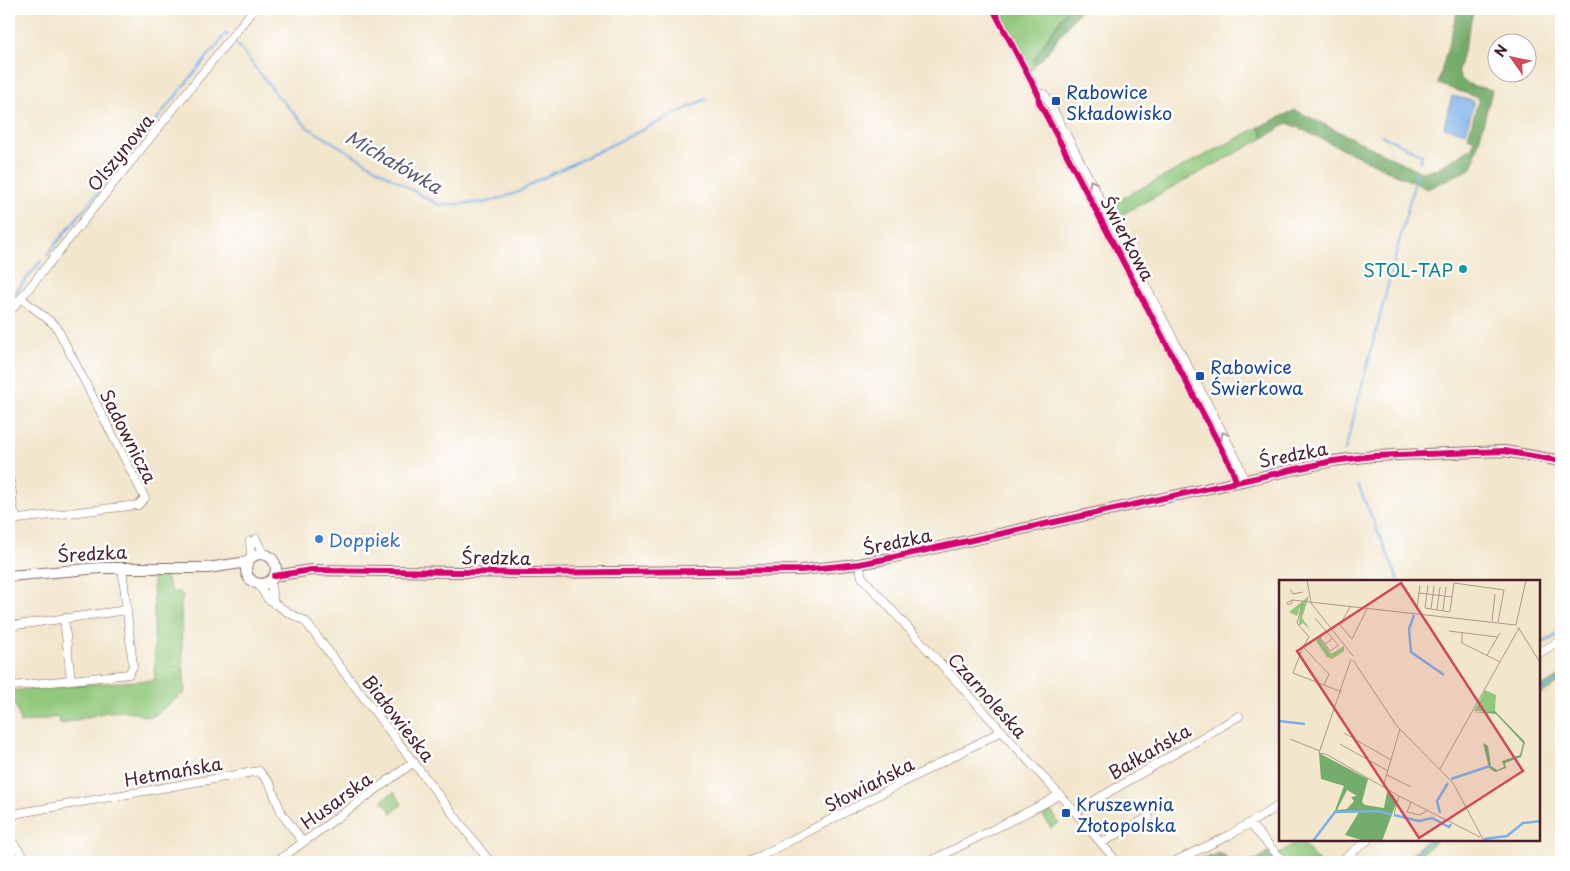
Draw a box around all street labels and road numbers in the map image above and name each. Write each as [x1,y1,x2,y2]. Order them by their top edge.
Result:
street label: Olszynowa [80,107,160,197]
street label: Świerkowa [1094,191,1162,286]
street label: Sadownicza [94,384,165,488]
street label: Średzka [1256,434,1331,474]
street label: Średzka [860,520,935,561]
street label: Średzka [56,538,128,568]
street label: Średzka [461,543,532,571]
street label: Czarnoleska [942,646,1034,744]
street label: Białowieska [356,669,442,768]
street label: Bałkańska [1103,716,1196,786]
street label: Hetmańska [122,749,225,793]
street label: Słowiańska [819,749,919,818]
street label: Husarska [295,764,378,835]

